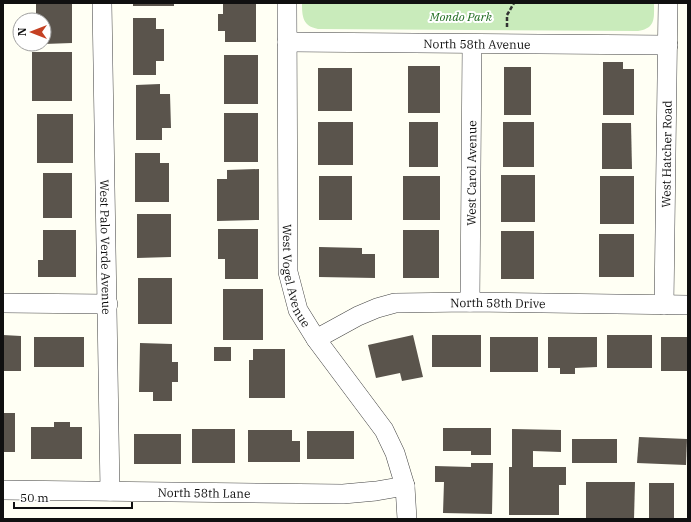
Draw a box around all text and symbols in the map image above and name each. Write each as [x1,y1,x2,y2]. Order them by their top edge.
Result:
park label: Mondo Park [429,9,493,24]
north arrow [12,12,52,52]
text: N [15,27,29,36]
street label: North 58th Avenue [423,36,531,51]
street label: West Hatcher Road [658,100,674,208]
street label: West Carol Avenue [463,120,479,226]
street label: West Palo Verde Avenue [97,179,115,315]
street label: West Vogel Avenue [280,224,314,330]
street label: North 58th Drive [450,294,546,311]
scale bar [14,484,132,510]
street label: North 58th Lane [157,484,250,500]
text: 50 m [20,490,49,505]

